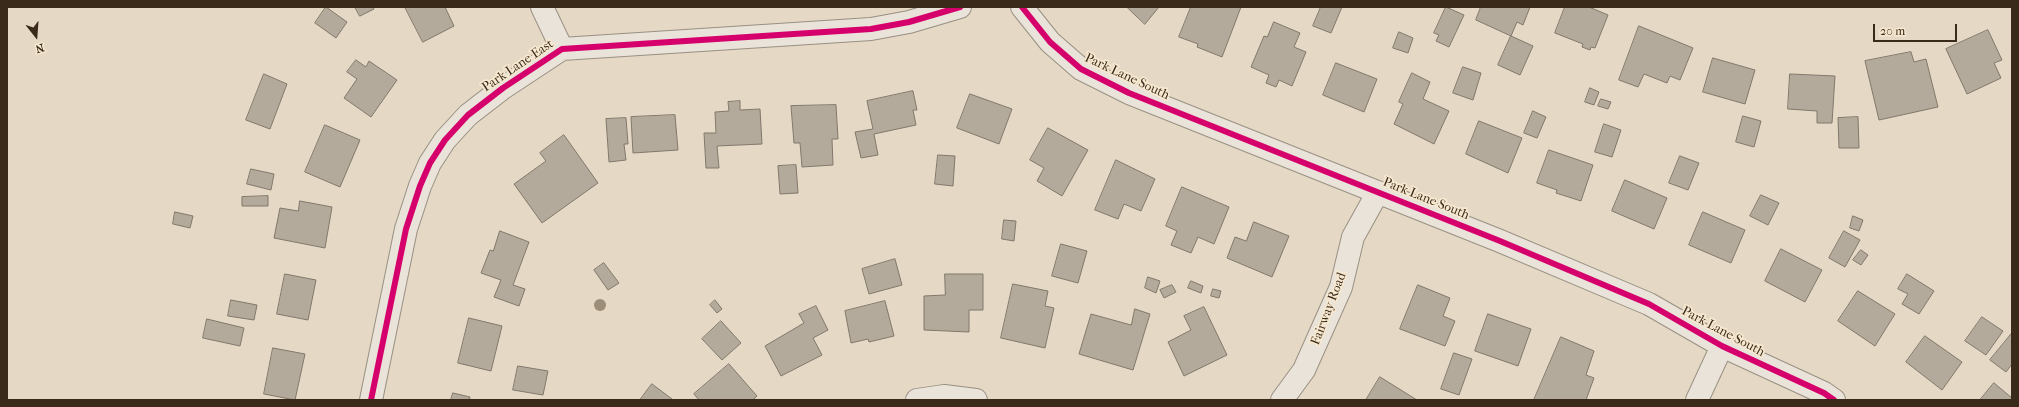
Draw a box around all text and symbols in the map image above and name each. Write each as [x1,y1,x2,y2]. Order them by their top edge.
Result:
north arrow [16,16,56,56]
scale bar [1875,16,1959,42]
text: 20 m [1880,24,1905,38]
street label: Park Lane East [479,36,557,96]
text: N [34,41,46,55]
street label: Park Lane South [1082,51,1172,103]
street label: Park Lane South [1381,175,1471,223]
street label: Fairway Road [1308,271,1350,347]
street label: Park Lane South [1679,304,1767,360]

